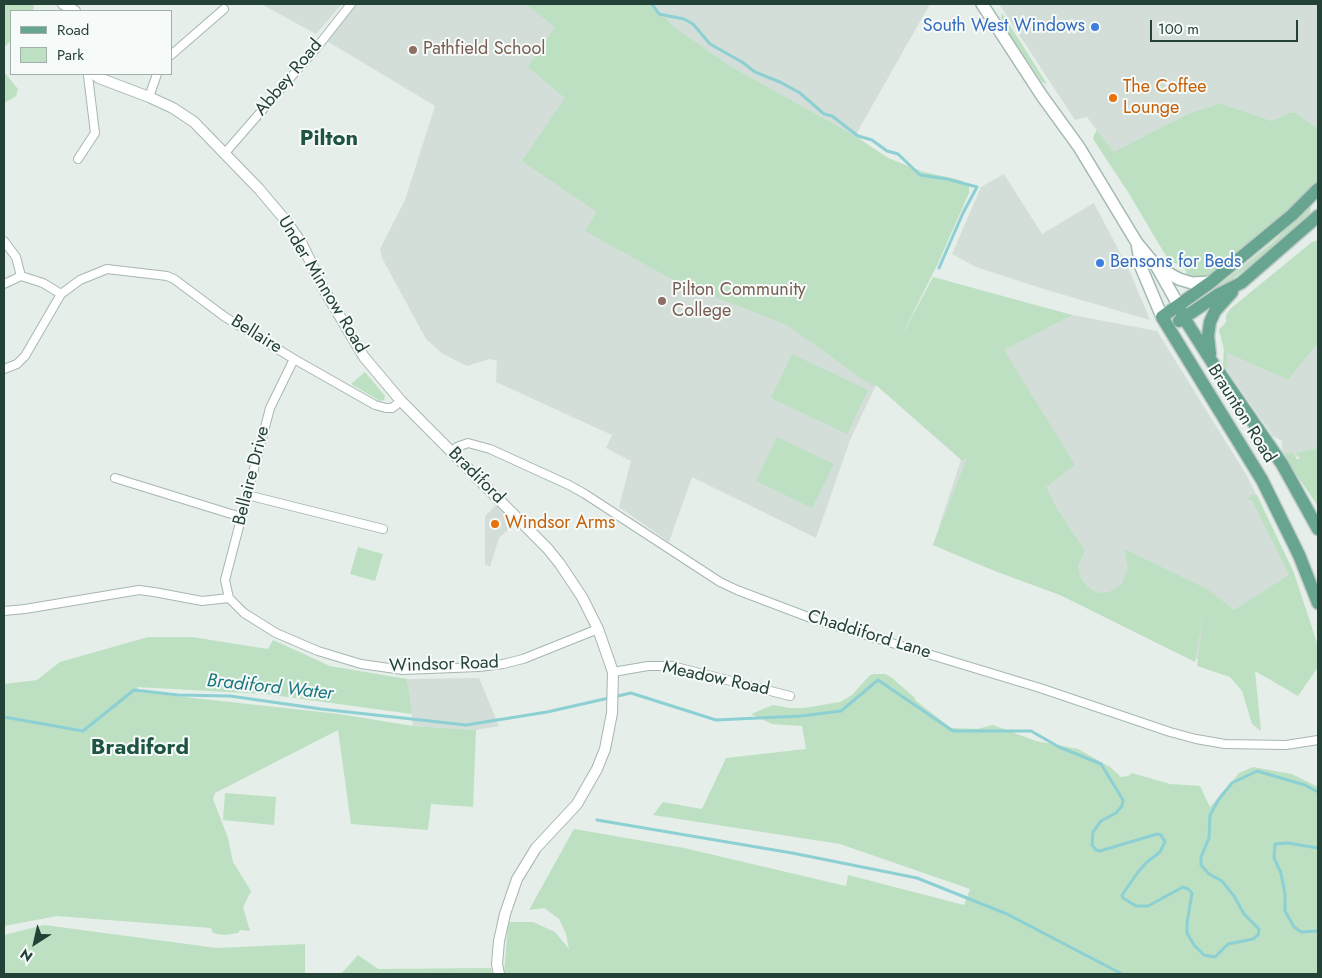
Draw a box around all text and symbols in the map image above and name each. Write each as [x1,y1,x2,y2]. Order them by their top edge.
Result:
legend [10,10,172,75]
scale bar [1152,10,1300,42]
place label: South West Windows [923,16,1085,38]
text: 100 m [1158,18,1199,40]
text: Road [57,19,89,41]
marker: South West Windows [1089,21,1101,33]
street label: Abbey Road [251,35,327,121]
place label: Pathfield School [423,39,545,61]
text: Park [57,44,84,66]
marker: Pathfield School [407,44,419,56]
place label: The Coffee Lounge [1123,77,1206,120]
marker: The Coffee Lounge [1107,92,1119,104]
district label: Pilton [300,127,358,153]
street label: Under Minnow Road [273,213,371,357]
place label: Bensons for Beds [1110,252,1241,274]
marker: Bensons for Beds [1094,257,1106,269]
place label: Pilton Community College [672,280,806,322]
marker: Pilton Community College [656,295,668,307]
street label: Bellaire [226,311,286,359]
street label: Braunton Road [1202,361,1280,467]
street label: Bellaire Drive [229,424,275,528]
street label: Bradiford [443,443,509,509]
place label: Windsor Arms [505,513,615,535]
marker: Windsor Arms [489,518,501,530]
street label: Chaddiford Lane [805,606,933,664]
street label: Windsor Road [389,652,499,678]
street label: Meadow Road [661,657,771,701]
water label: Bradiford Water [205,670,335,706]
district label: Bradiford [91,736,189,762]
north arrow [10,918,60,968]
text: N [16,944,37,967]

